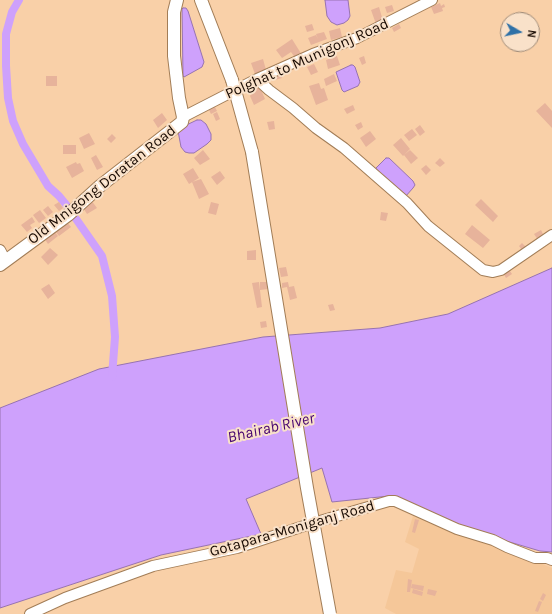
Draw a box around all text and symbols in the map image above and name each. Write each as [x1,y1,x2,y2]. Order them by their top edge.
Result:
north arrow [500,12,540,52]
street label: Polghat to Munigonj Road [223,15,391,103]
text: N [524,29,538,39]
street label: Old Mnigong Doratan Road [24,122,180,248]
water label: Bhairab River [226,409,316,447]
street label: Gotapara-Moniganj Road [207,497,377,561]

